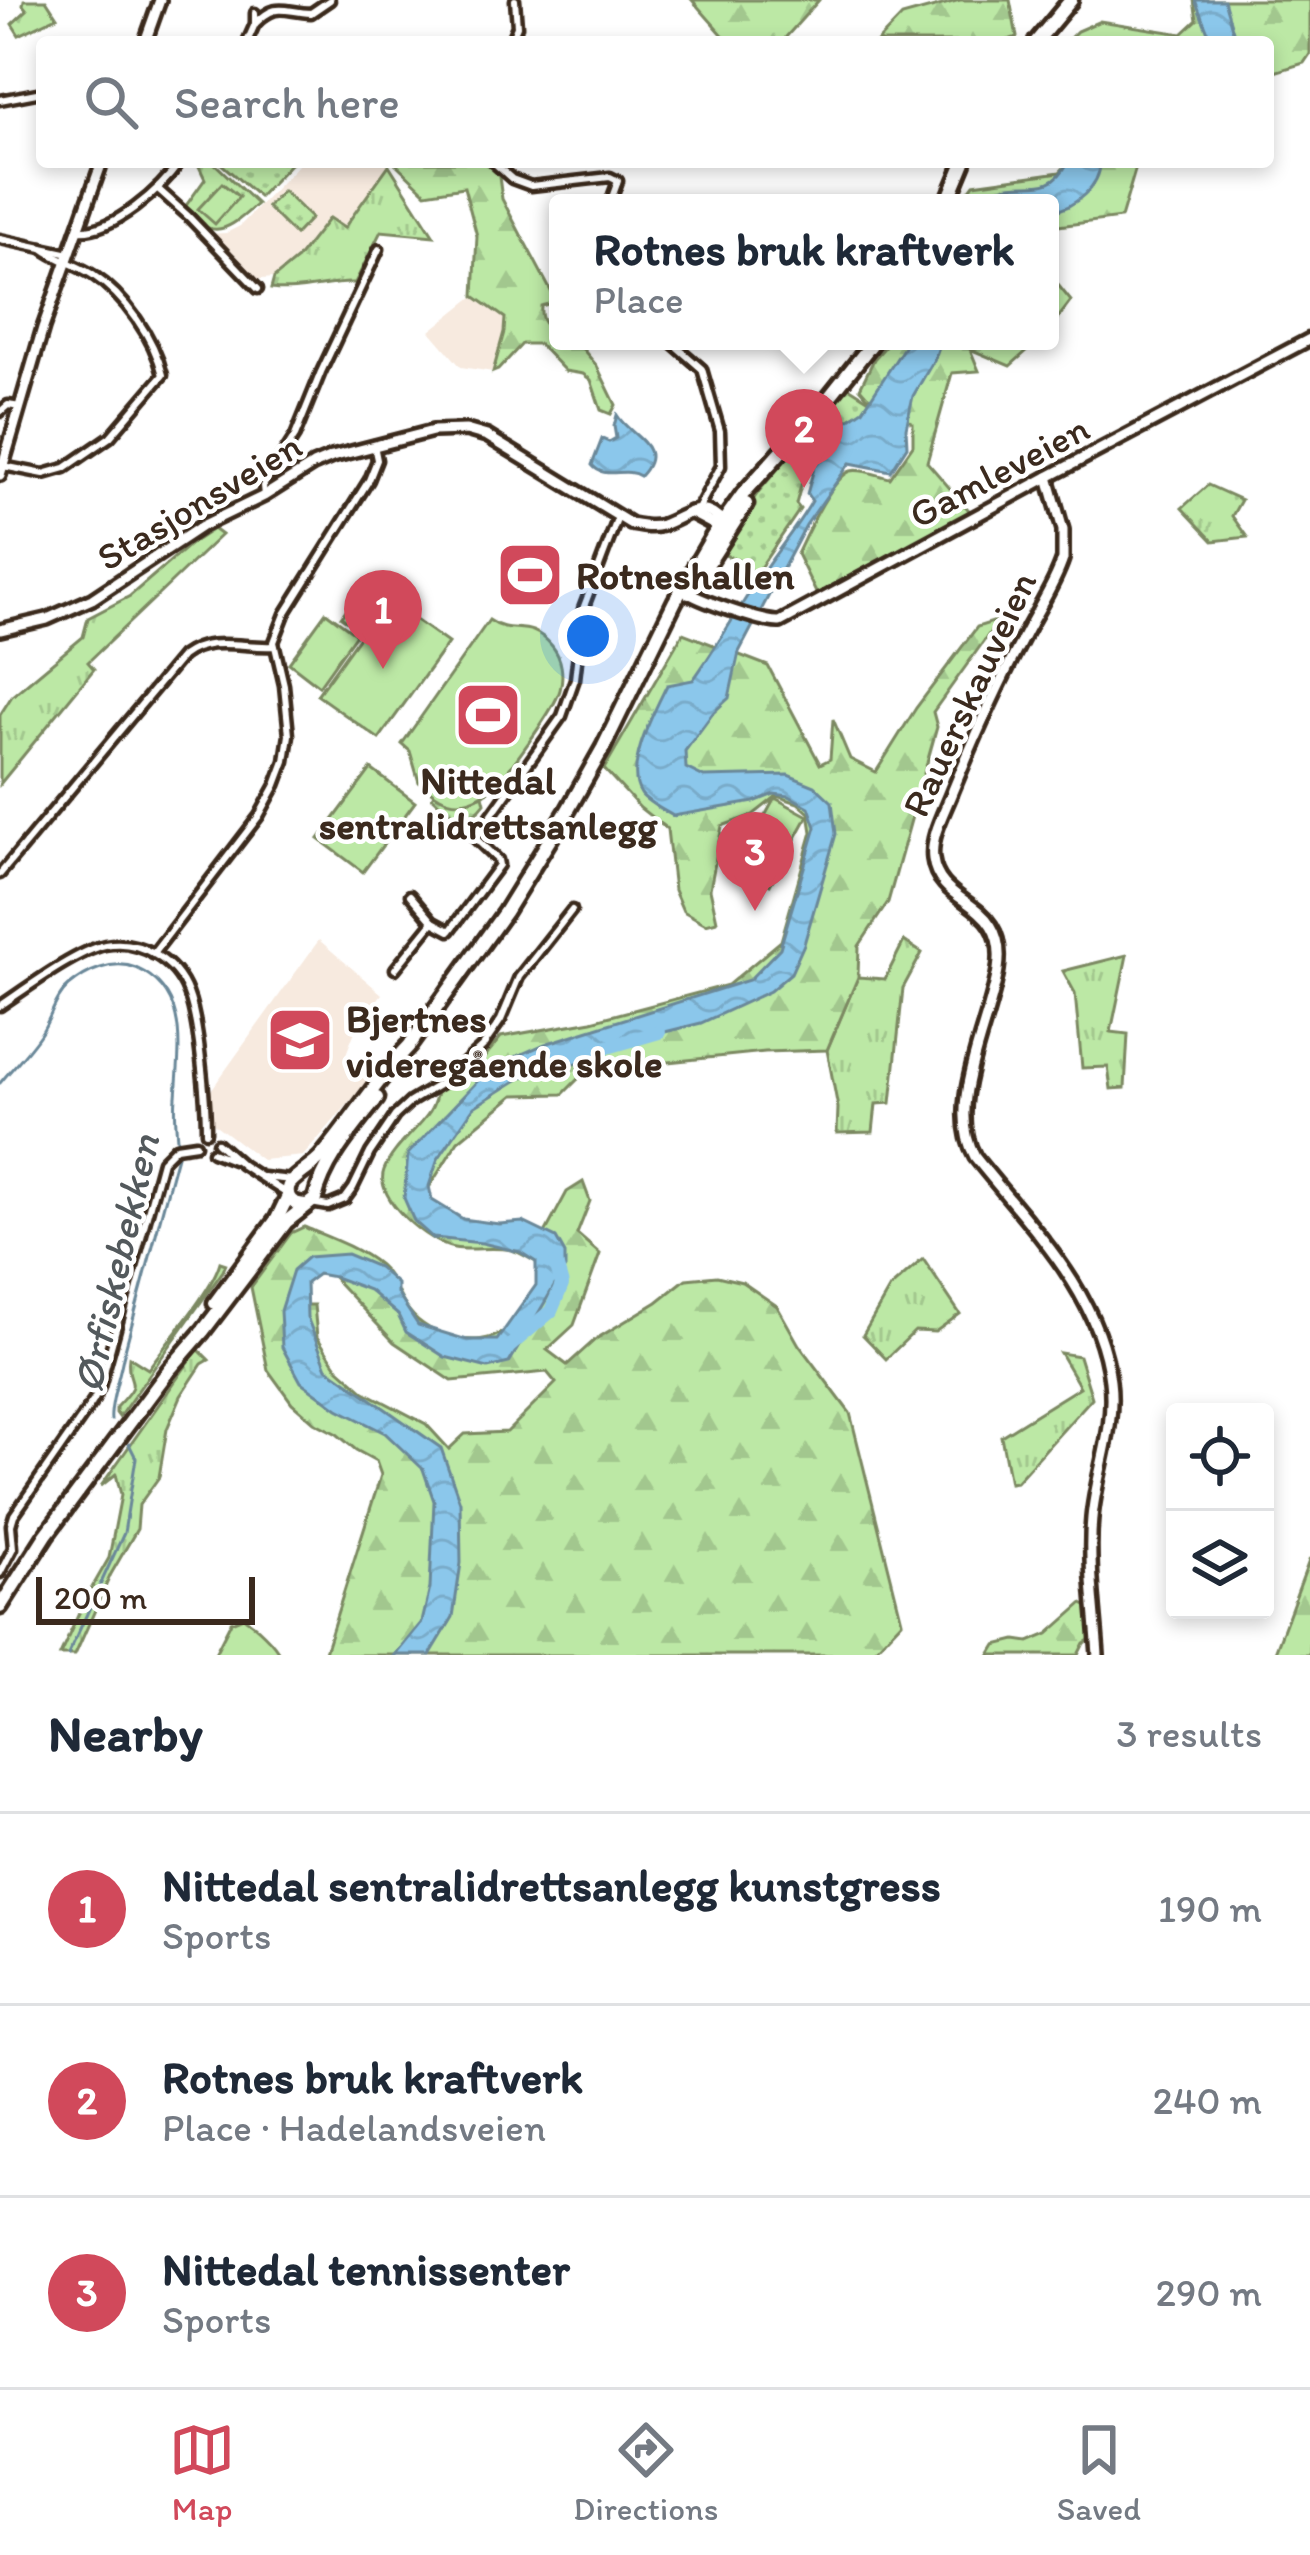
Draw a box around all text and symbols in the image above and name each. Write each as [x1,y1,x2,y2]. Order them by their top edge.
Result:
search box [36,36,1274,168]
icon: search [78,69,144,135]
text: Search here [174,75,400,129]
popup [549,194,1059,350]
text: Rotnes bruk kraftverk [594,222,1014,276]
text: Place [594,276,683,323]
pin: 2 [765,389,843,488]
street label: Gamleveien [901,404,1097,538]
street label: Stasjonsveien [88,421,310,581]
sports icon: Rotneshallen [495,540,565,610]
place label: Rotneshallen [576,552,795,599]
street label: Rauerskauveien [892,564,1046,824]
pin: 1 [344,570,422,669]
your location [558,606,618,666]
sports icon: Nittedal sentralidrettsanlegg [453,680,523,750]
place label: Nittedal sentralidrettsanlegg [319,757,658,849]
pin: 3 [716,812,794,911]
place label: Bjertnes videregående skole [346,995,663,1087]
school or university icon: Bjertnes videregående skole [265,1005,335,1075]
water label: Ørfiskebekken [62,1129,171,1397]
map controls [1166,1403,1274,1619]
button: locate [1166,1403,1274,1511]
button: layers [1166,1511,1274,1619]
scale bar [36,1571,255,1624]
text: 200 m [54,1578,147,1617]
text: Nearby [48,1703,203,1764]
text: 3 results [1116,1710,1262,1757]
text: Nittedal sentralidrettsanlegg kunstgress [162,1858,941,1912]
text: 1 [78,1885,96,1932]
text: 190 m [1158,1885,1262,1932]
text: Sports [162,1912,271,1959]
text: Rotnes bruk kraftverk [162,2050,583,2104]
text: 2 [77,2077,97,2124]
text: 240 m [1152,2077,1262,2124]
text: Place · Hadelandsveien [162,2104,546,2151]
text: Nittedal tennissenter [162,2242,570,2296]
text: 3 [76,2269,98,2316]
text: 290 m [1155,2269,1262,2316]
text: Sports [162,2296,271,2343]
tab: Map [169,2417,235,2528]
tab: Directions [573,2417,718,2528]
tab: Saved [1057,2417,1141,2528]

